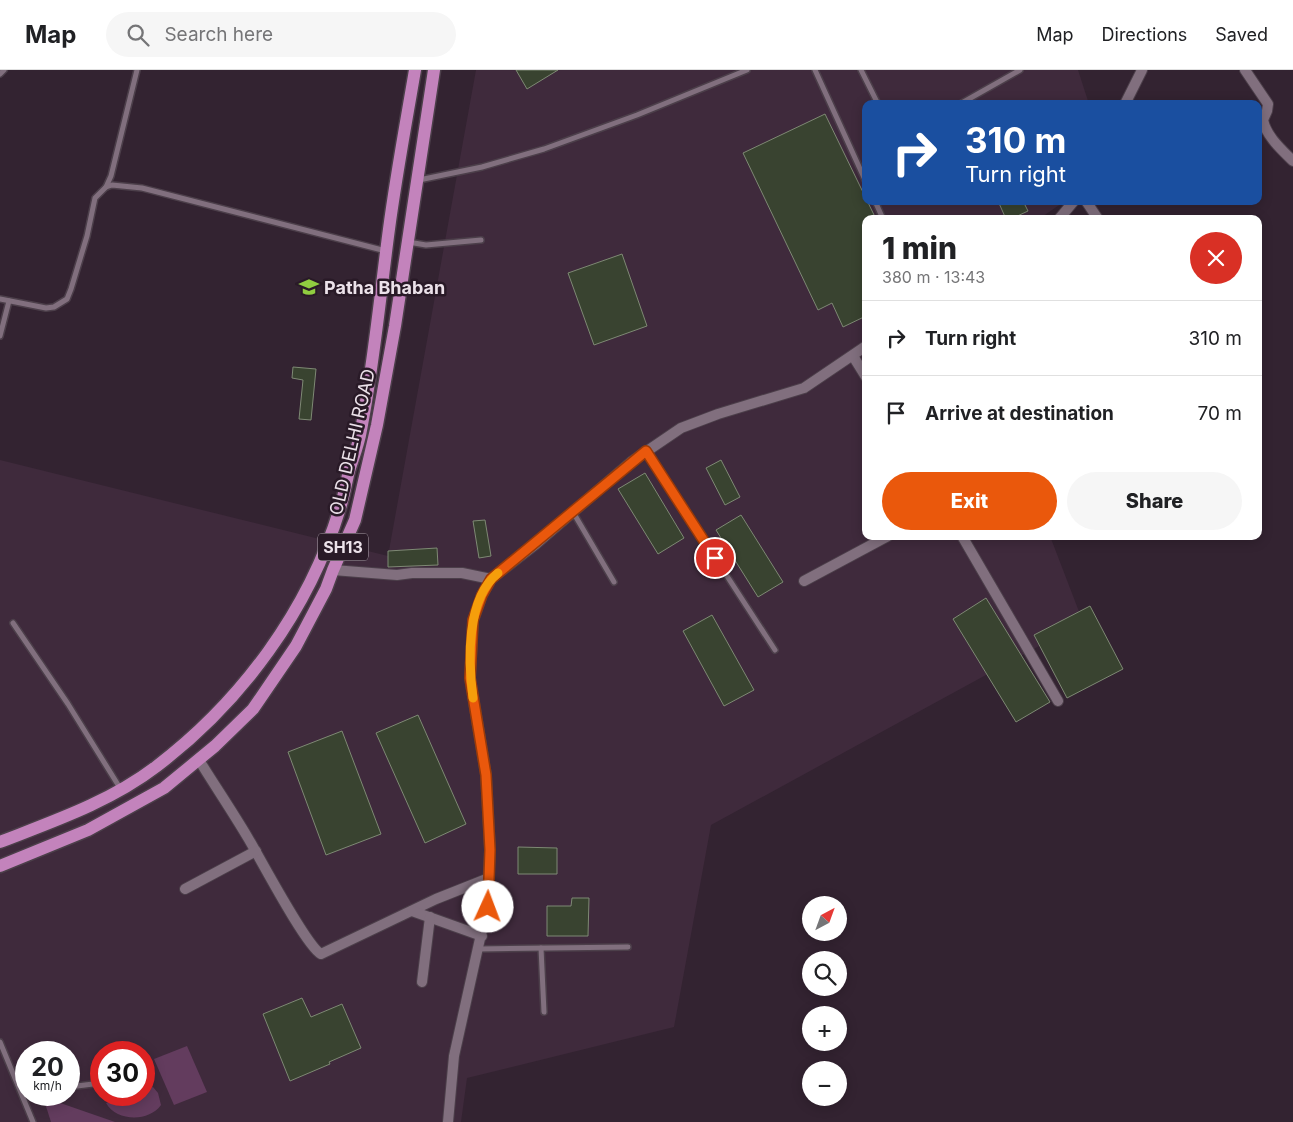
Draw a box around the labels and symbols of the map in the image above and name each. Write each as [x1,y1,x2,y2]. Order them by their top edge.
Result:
school or university icon: Patha Bhaban [298,276,320,298]
place label: Patha Bhaban [324,277,445,298]
street label: OLD DELHI ROAD [325,367,379,517]
road number: SH13 [318,534,368,561]
pin [694,537,736,579]
position arrow [461,880,513,932]
north arrow [802,896,848,941]
speed limit sign: 30 [90,1041,155,1106]

